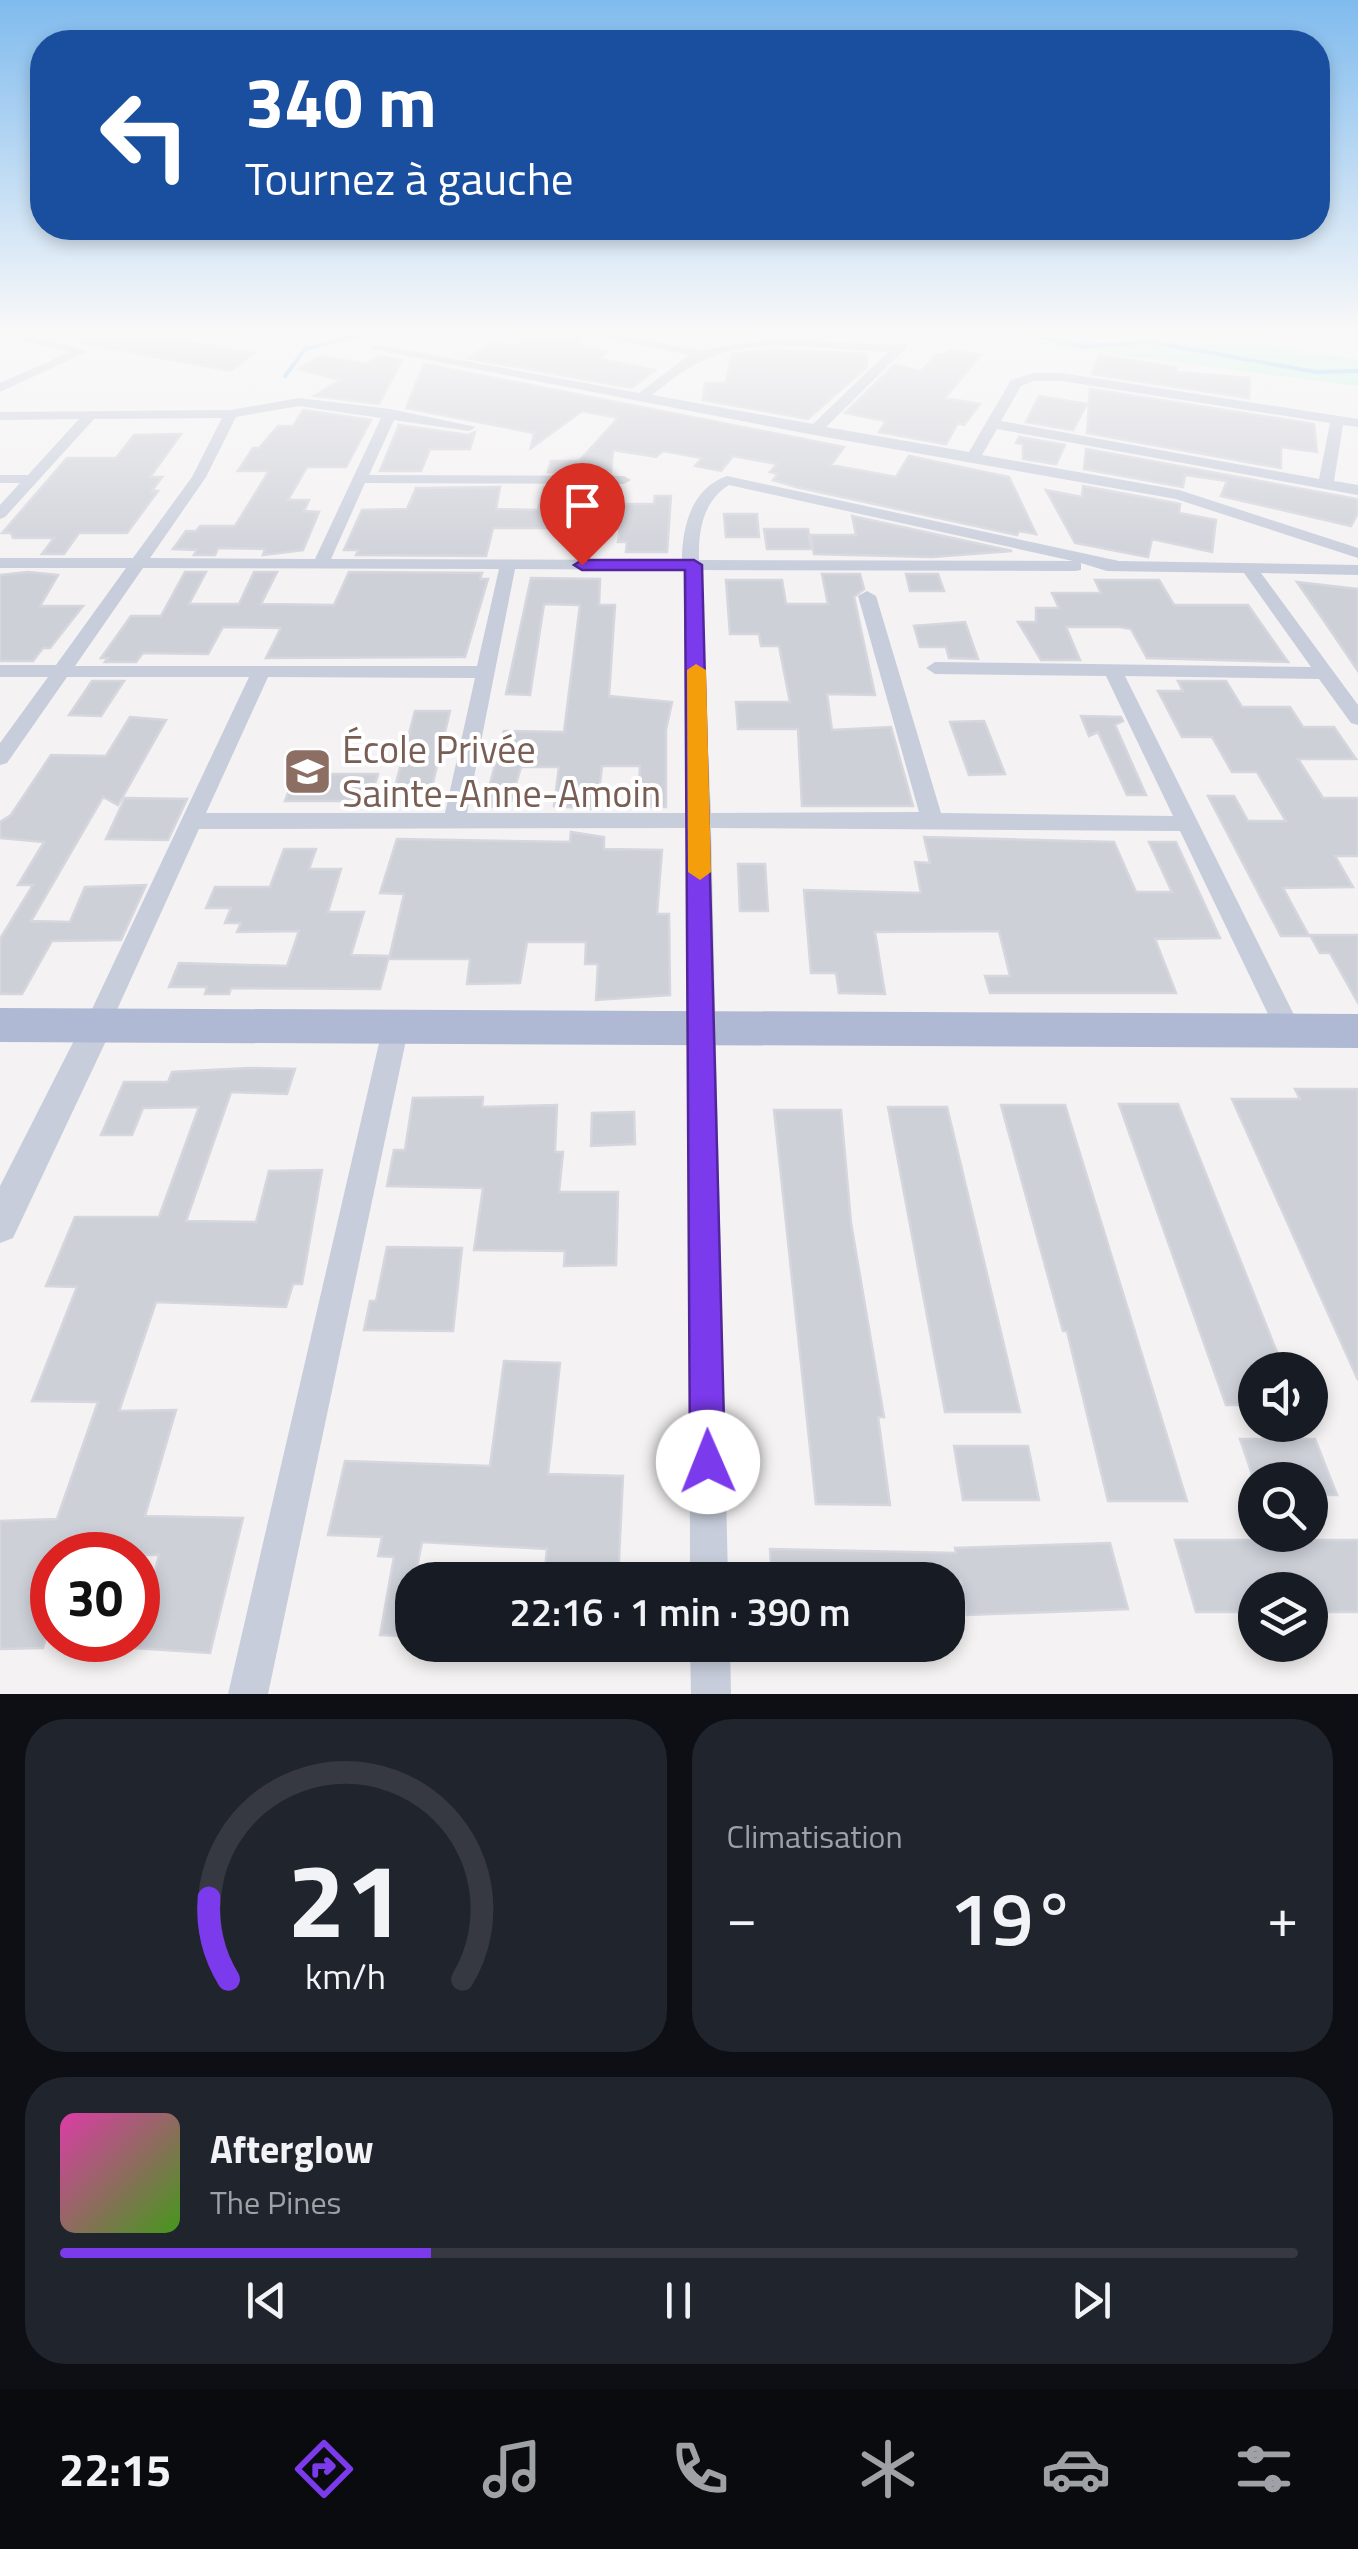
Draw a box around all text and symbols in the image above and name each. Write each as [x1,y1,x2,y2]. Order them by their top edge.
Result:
text: 340 m [245,48,437,154]
icon: left [80,70,210,200]
text: Tournez à gauche [245,144,574,212]
pin [540,463,625,566]
icon: arrive [555,478,610,533]
place label: École Privée Sainte-Anne-Amoin [342,720,661,822]
school or university icon: École Privée Sainte-Anne-Amoin [281,745,333,797]
map controls [1238,1352,1328,1662]
button: sound [1238,1352,1328,1442]
position arrow [656,1410,760,1514]
button: search [1238,1462,1328,1552]
speed limit sign: 30 [30,1532,160,1662]
button: layers [1238,1572,1328,1662]
text: 22:16 · 1 min · 390 m [509,1583,851,1641]
text: Climatisation [727,1812,903,1860]
text: 21 [288,1819,404,1977]
text: 19° [949,1860,1075,1974]
text: − [727,1875,757,1958]
text: + [1267,1875,1298,1958]
text: km/h [305,1948,386,2003]
text: Afterglow [210,2120,374,2178]
text: The Pines [210,2178,341,2226]
icon: previous [239,2273,294,2328]
icon: pause [651,2273,706,2328]
icon: next [1064,2273,1119,2328]
icon: directions [289,2434,359,2504]
icon: music [477,2434,547,2504]
icon: phone [665,2434,735,2504]
icon: climate [853,2434,923,2504]
icon: car [1041,2434,1111,2504]
icon: filters [1229,2434,1299,2504]
text: 22:15 [59,2435,171,2503]

